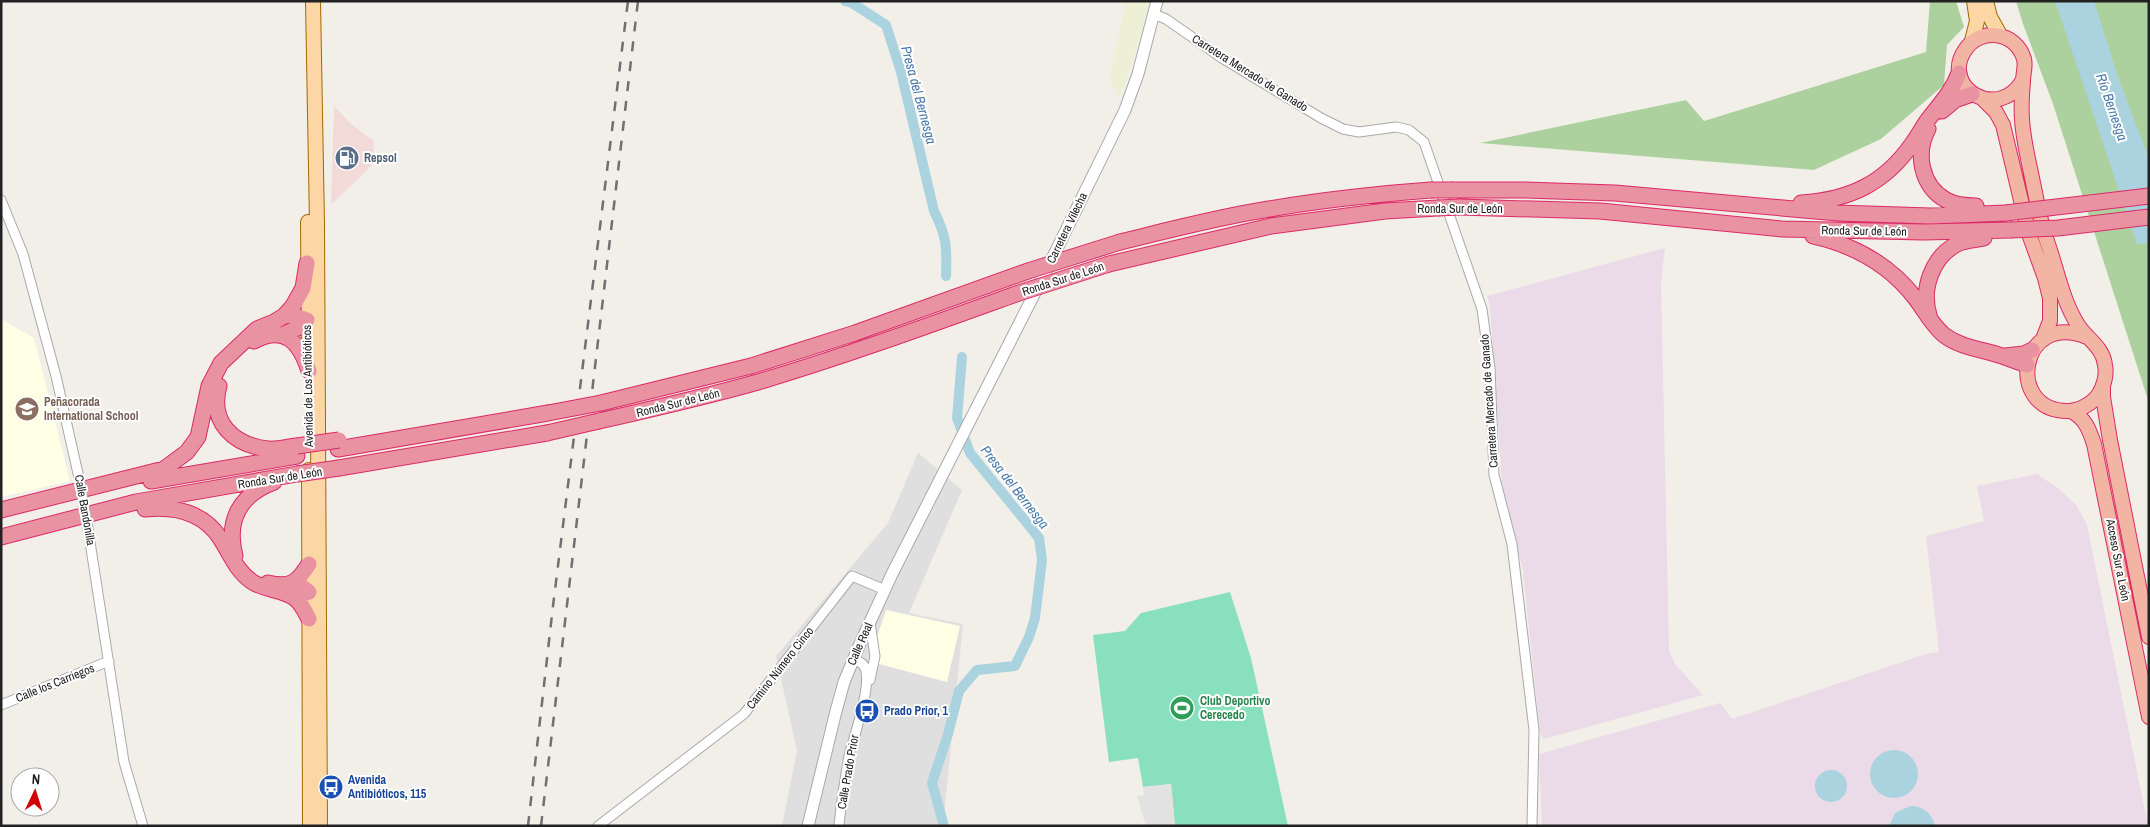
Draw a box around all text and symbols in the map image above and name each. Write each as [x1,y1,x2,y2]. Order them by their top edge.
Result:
street label: Carretera Mercado de Ganado [1189,31,1311,115]
water label: Presa del Bernesga [897,44,941,146]
water label: Río Bernesga [2092,71,2132,143]
fuel station icon: Repsol [334,145,360,171]
place label: Repsol [364,150,397,166]
street label: Carretera Vilecha [1043,189,1091,266]
street label: Ronda Sur de León [1417,201,1503,217]
street label: Ronda Sur de León [1821,222,1907,240]
street label: Ronda Sur de León [1020,258,1106,300]
street label: Avenida de Los Antibióticos [299,325,317,448]
street label: Carretera Mercado de Ganado [1476,334,1502,468]
street label: Ronda Sur de León [635,385,721,421]
place label: Peñacorada International School [44,394,139,424]
school or university icon: Peñacorada International School [14,396,40,422]
water label: Presa del Bernesga [977,442,1053,532]
street label: Ronda Sur de León [237,463,323,493]
street label: Calle Bandonilla [71,473,99,547]
street label: Acceso Sur a León [2102,517,2134,602]
street label: Calle Real [843,620,877,668]
street label: Camino Número Cinco [743,623,817,713]
street label: Calle los Carriegos [13,660,97,706]
place label: Club Deportivo Cerecedo [1200,693,1271,723]
sports icon: Club Deportivo Cerecedo [1169,695,1195,721]
bus stop icon: Prado Prior, 1 [854,698,880,724]
place label: Prado Prior, 1 [884,703,949,719]
street label: Calle Prado Prior [834,733,863,811]
north arrow [10,767,60,817]
text: N [31,770,41,788]
place label: Avenida Antibióticos, 115 [348,772,427,802]
bus stop icon: Avenida Antibióticos, 115 [318,774,344,800]

